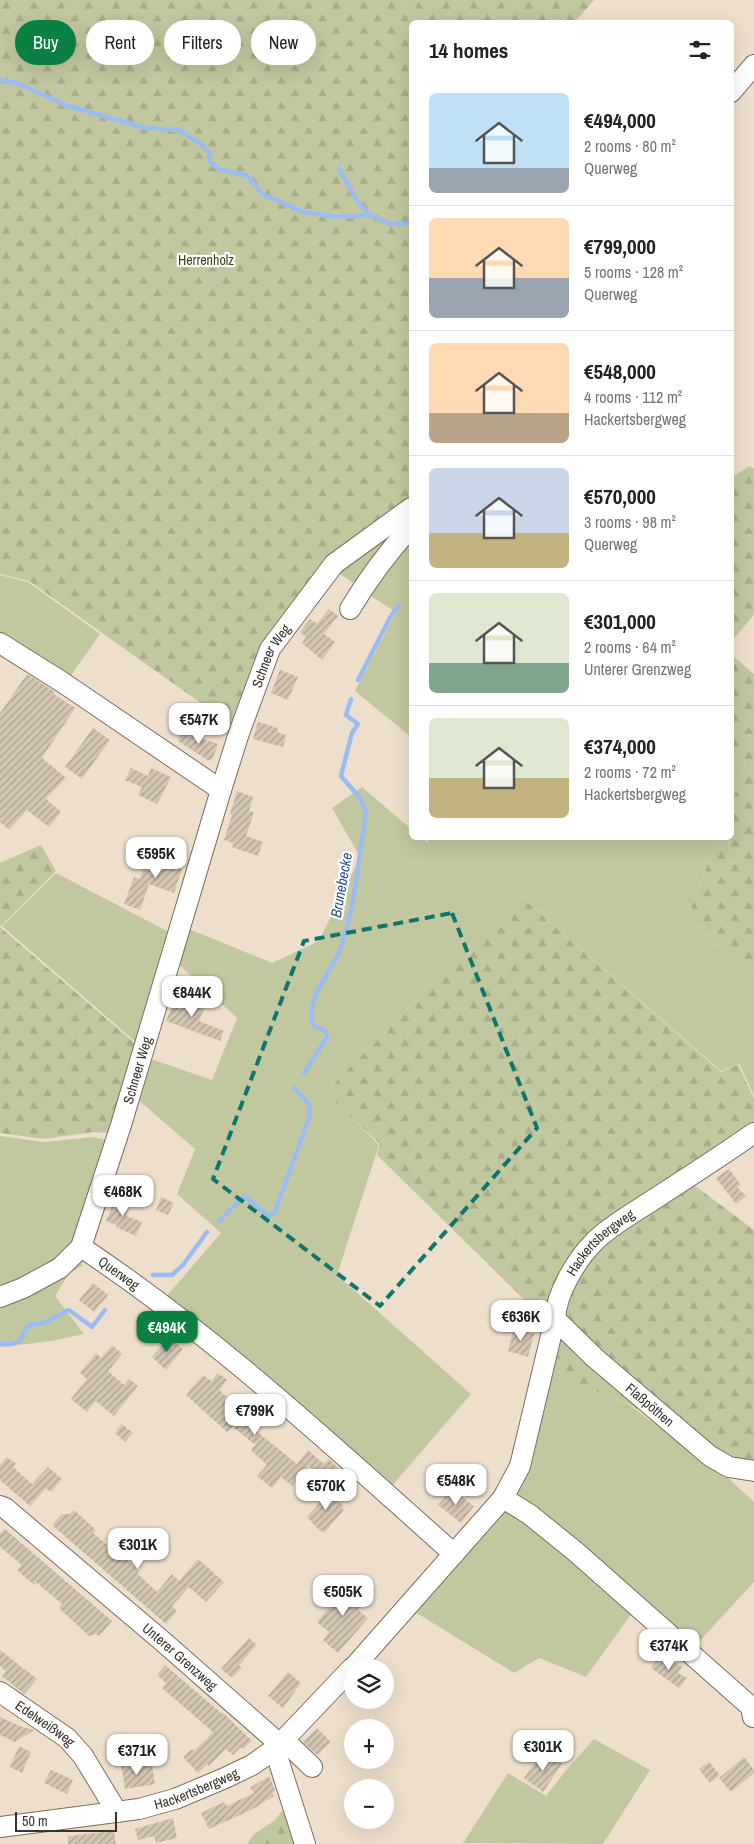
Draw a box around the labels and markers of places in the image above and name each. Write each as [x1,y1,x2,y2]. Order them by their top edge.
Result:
pin: €547K [164,702,234,745]
pin: €595K [121,836,191,879]
pin: €844K [157,976,227,1018]
pin: €468K [88,1174,158,1217]
pin: €636K [486,1300,556,1342]
pin: €494K [132,1310,202,1353]
pin: €799K [220,1394,290,1436]
pin: €548K [421,1464,491,1506]
pin: €570K [291,1468,361,1511]
pin: €301K [103,1528,173,1570]
pin: €505K [308,1574,378,1617]
pin: €374K [634,1628,704,1671]
pin: €301K [508,1730,578,1772]
pin: €371K [102,1734,172,1776]

